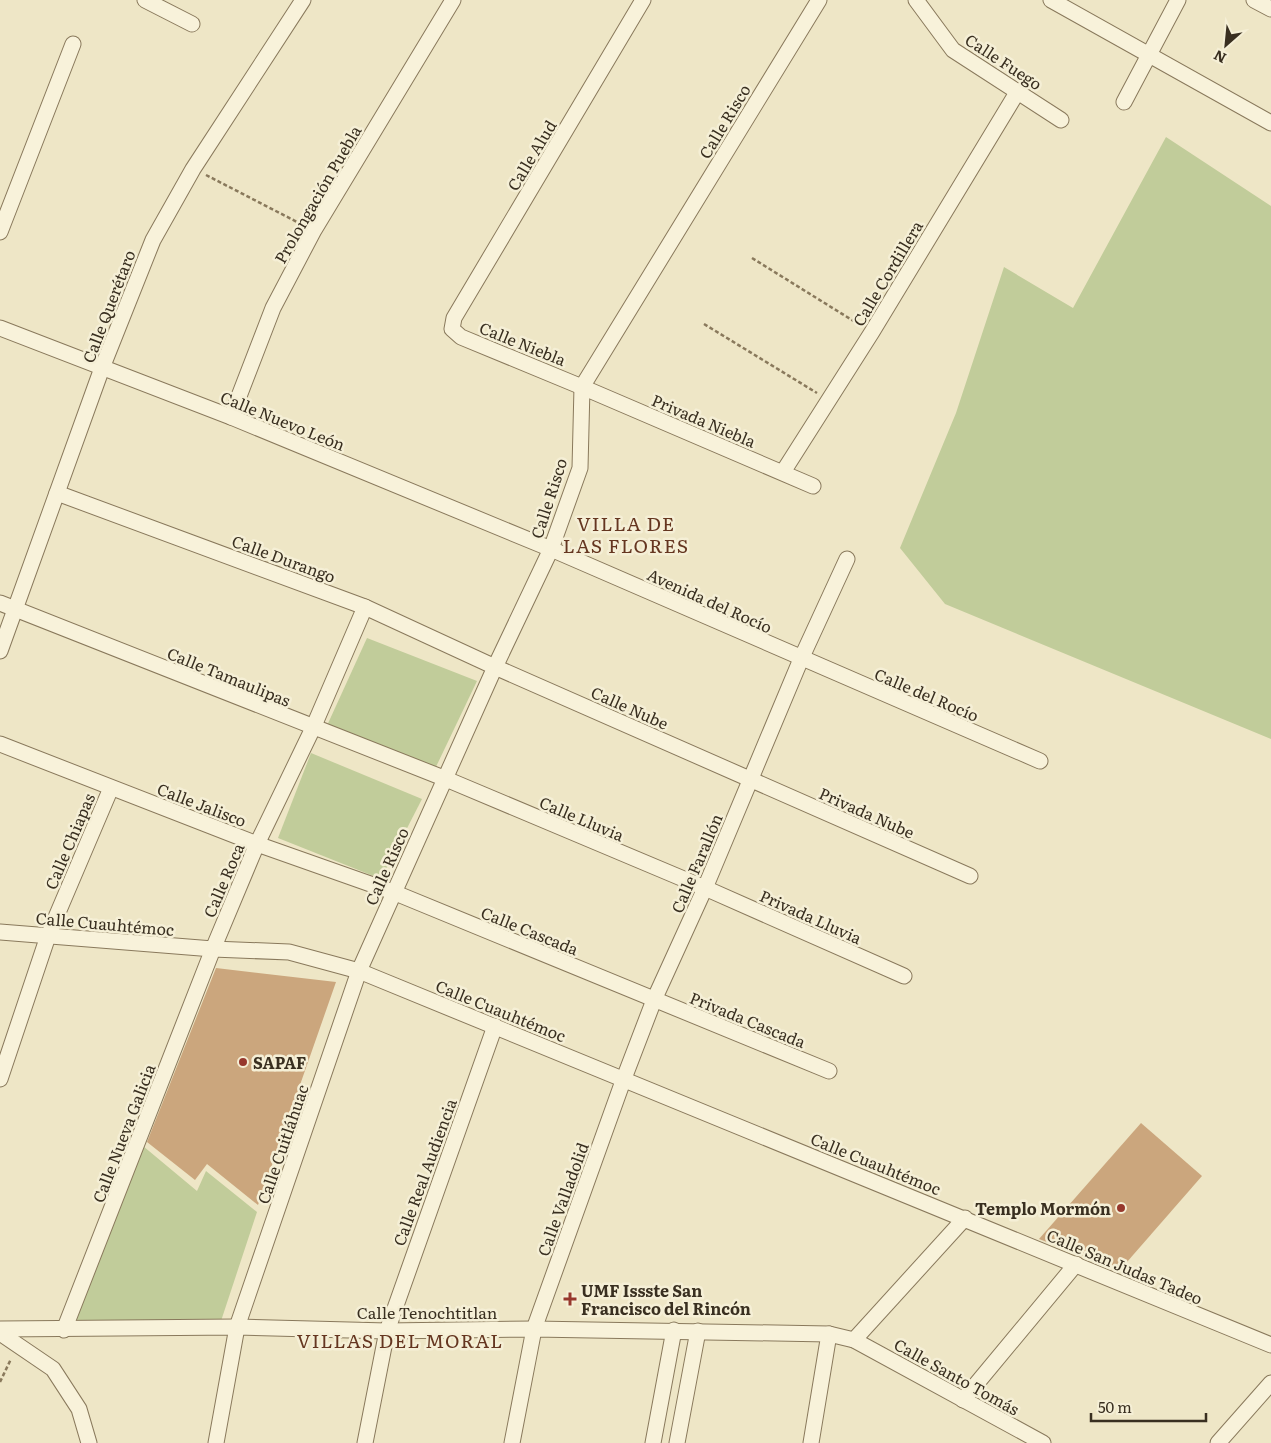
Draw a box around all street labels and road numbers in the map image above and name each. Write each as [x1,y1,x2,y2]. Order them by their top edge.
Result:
street label: Calle Fuego [961,27,1047,95]
street label: Calle Risco [692,79,756,163]
street label: Calle Alud [500,115,562,195]
street label: Prolongación Puebla [268,120,367,267]
street label: Calle Cordillera [846,215,928,330]
street label: Calle Querétaro [75,246,141,366]
street label: Calle Niebla [476,315,570,371]
street label: Calle Nuevo León [217,384,349,456]
street label: Privada Niebla [648,387,760,453]
street label: Calle Risco [524,455,572,541]
street label: Calle Durango [229,528,339,588]
street label: Avenida del Rocío [644,562,776,638]
street label: Calle Tamaulipas [164,640,294,712]
street label: Calle del Rocío [871,661,983,727]
street label: Calle Nube [588,679,672,735]
street label: Calle Jalisco [154,776,250,832]
street label: Privada Nube [816,780,918,844]
street label: Calle Chiapas [38,789,100,893]
street label: Calle Lluvia [536,789,628,847]
street label: Calle Farallón [664,809,728,916]
street label: Calle Risco [358,823,414,909]
street label: Calle Roca [197,839,250,921]
street label: Privada Lluvia [756,883,866,949]
street label: Calle Cascada [478,900,583,961]
street label: Calle Cuauhtémoc [35,905,175,941]
street label: Calle Cuauhtémoc [432,973,570,1047]
street label: Privada Cascada [686,985,810,1053]
street label: Calle Nueva Galicia [85,1060,161,1206]
street label: Calle Cuitláhuac [250,1081,314,1207]
street label: Calle Real Audiencia [386,1095,462,1249]
street label: Calle Cuauhtémoc [807,1126,945,1200]
street label: Calle Valladolid [530,1139,594,1259]
street label: Calle San Judas Tadeo [1043,1222,1207,1310]
street label: Calle Tenochtitlan [357,1300,498,1324]
street label: Calle Santo Tomás [890,1332,1024,1420]

